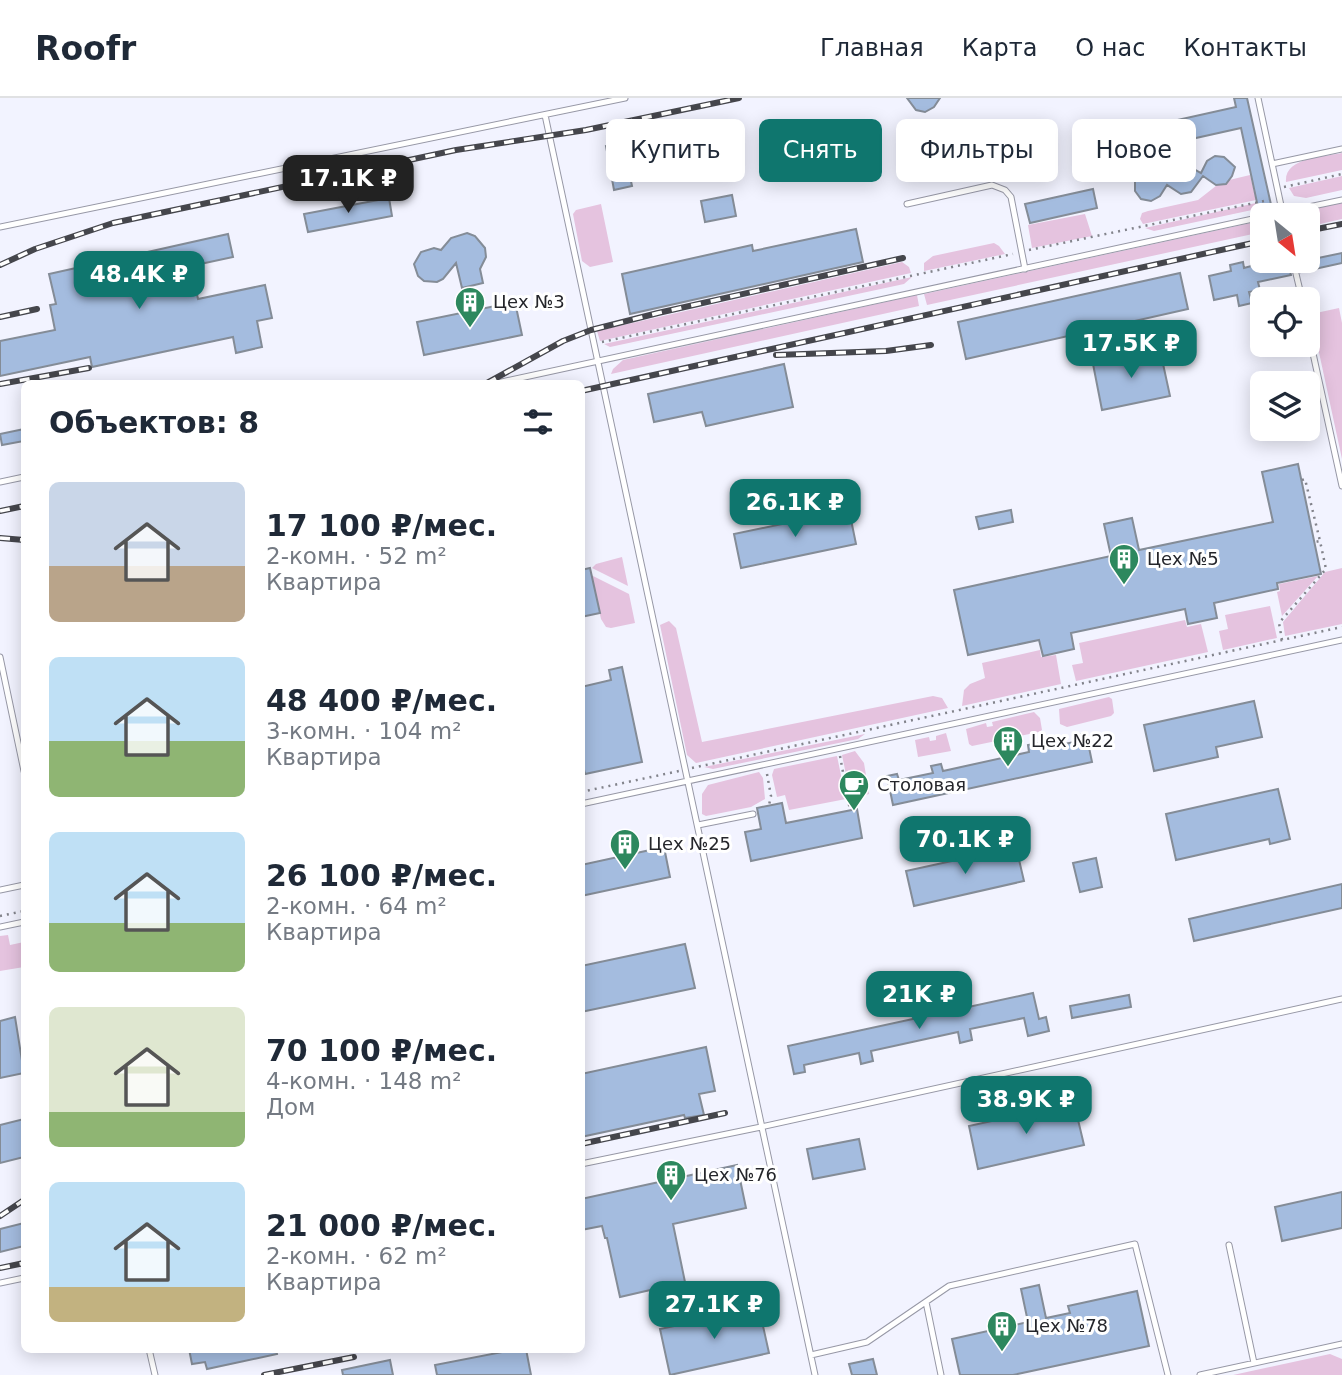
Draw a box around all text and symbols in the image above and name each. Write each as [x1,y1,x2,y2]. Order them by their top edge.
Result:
text: Roofr [35,29,136,68]
text: Главная [820,34,924,62]
text: Карта [962,34,1037,62]
text: О нас [1075,34,1145,62]
text: Контакты [1183,34,1307,62]
chip: Купить [606,119,745,182]
chip: Снять [759,119,882,182]
chip: Фильтры [896,119,1058,182]
chip: Новое [1072,119,1196,182]
pin: 17.1K ₽ [283,156,413,215]
text: 17.1K ₽ [299,165,397,191]
north arrow [1250,203,1320,273]
map controls [1250,203,1320,441]
pin: 48.4K ₽ [74,252,204,311]
text: 48.4K ₽ [90,261,188,287]
building icon: Цех №3 [453,285,487,329]
button: locate [1250,287,1320,357]
place label: Цех №3 [493,291,565,312]
pin: 17.5K ₽ [1066,320,1196,380]
text: 17.5K ₽ [1082,330,1180,356]
button: layers [1250,371,1320,441]
icon: filters [519,403,557,441]
text: Объектов: 8 [49,405,259,440]
pin: 26.1K ₽ [730,480,860,539]
text: 26.1K ₽ [746,489,844,515]
text: 17 100 ₽/мес. [266,508,497,543]
icon: home [105,510,189,594]
building icon: Цех №5 [1107,542,1141,586]
text: 2-комн. · 52 m² [266,543,447,569]
place label: Цех №5 [1147,548,1219,569]
text: Квартира [266,569,382,595]
text: 48 400 ₽/мес. [266,683,497,718]
icon: home [105,685,189,769]
text: 3-комн. · 104 m² [266,718,461,744]
building icon: Цех №22 [991,724,1025,768]
place label: Цех №22 [1031,730,1114,751]
text: Квартира [266,744,382,770]
cafe icon: Столовая [837,768,871,812]
place label: Столовая [877,774,966,795]
pin: 70.1K ₽ [900,816,1030,876]
text: 70.1K ₽ [916,826,1014,852]
building icon: Цех №25 [608,827,642,871]
place label: Цех №25 [648,833,731,854]
text: 26 100 ₽/мес. [266,858,497,893]
icon: home [105,860,189,944]
text: 2-комн. · 64 m² [266,893,447,919]
text: Квартира [266,919,382,945]
pin: 21K ₽ [870,972,968,1031]
text: 21K ₽ [882,981,956,1007]
text: 70 100 ₽/мес. [266,1033,497,1068]
icon: home [105,1035,189,1119]
text: 4-комн. · 148 m² [266,1068,461,1094]
pin: 38.9K ₽ [961,1076,1091,1136]
text: 38.9K ₽ [977,1086,1075,1112]
text: Дом [266,1094,315,1120]
building icon: Цех №76 [654,1158,688,1202]
place label: Цех №76 [694,1164,777,1185]
text: 21 000 ₽/мес. [266,1208,497,1243]
icon: home [105,1210,189,1294]
text: 2-комн. · 62 m² [266,1243,447,1269]
text: Квартира [266,1269,382,1295]
pin: 27.1K ₽ [649,1282,779,1341]
text: 27.1K ₽ [665,1291,763,1317]
building icon: Цех №78 [985,1309,1019,1353]
place label: Цех №78 [1025,1315,1108,1336]

